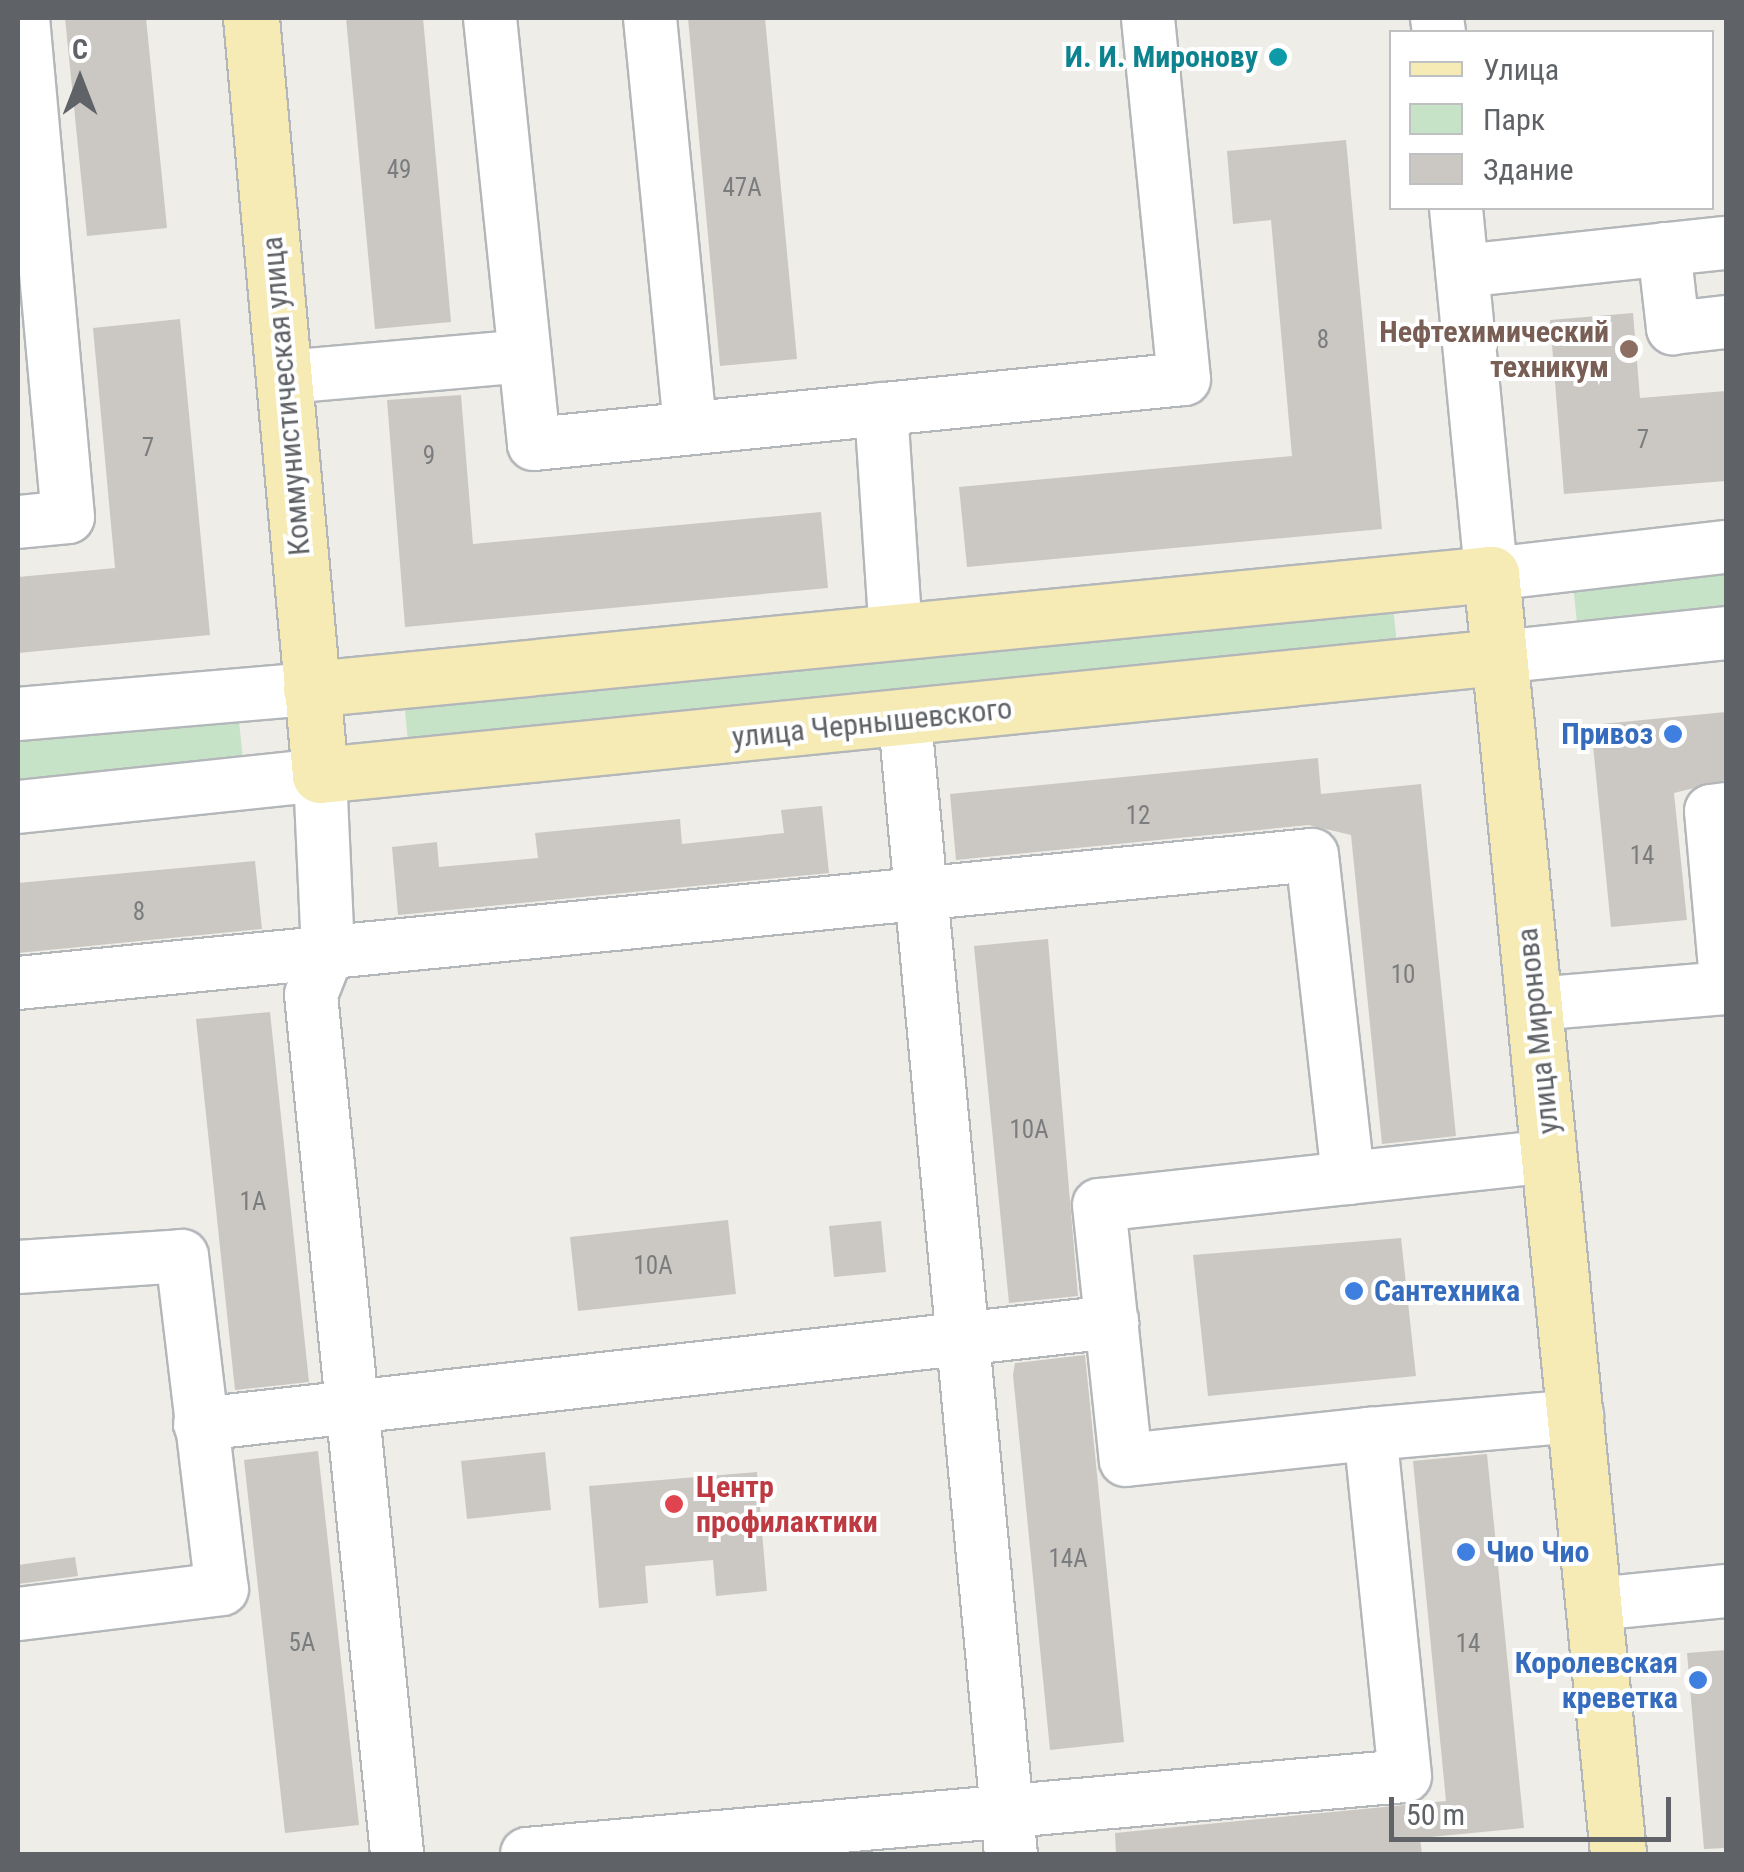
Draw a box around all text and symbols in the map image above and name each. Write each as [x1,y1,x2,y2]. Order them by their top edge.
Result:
north arrow [30,30,130,130]
legend [1389,30,1714,210]
text: С [72,33,88,66]
place label: И. И. Миронову [1065,39,1258,75]
marker: И. И. Миронову [1267,46,1289,68]
text: Улица [1483,52,1559,87]
text: Парк [1483,102,1545,137]
text: Здание [1483,152,1574,187]
house number: 49 [387,155,411,185]
house number: 47А [722,173,762,203]
street label: Коммунистическая улица [254,235,318,557]
place label: Нефтехимический техникум [1379,314,1609,384]
house number: 8 [1317,325,1329,355]
marker: Нефтехимический техникум [1618,338,1640,360]
house number: 7 [1637,425,1649,455]
house number: 7 [142,433,154,463]
house number: 9 [423,441,435,471]
street label: улица Чернышевского [730,690,1014,756]
place label: Привоз [1561,716,1653,752]
marker: Привоз [1662,723,1684,745]
house number: 12 [1126,801,1150,831]
house number: 14 [1630,841,1654,871]
house number: 8 [133,897,145,927]
street label: улица Миронова [1509,926,1567,1136]
house number: 10 [1391,960,1415,990]
house number: 10А [1009,1115,1049,1145]
house number: 1А [240,1187,266,1217]
house number: 10А [633,1251,673,1281]
place label: Сантехника [1374,1273,1520,1309]
marker: Сантехника [1343,1280,1365,1302]
place label: Центр профилактики [696,1469,878,1540]
marker: Центр профилактики [661,1491,687,1517]
place label: Чио Чио [1486,1534,1589,1570]
marker: Чио Чио [1455,1541,1477,1563]
house number: 14А [1048,1544,1088,1574]
house number: 5А [289,1628,315,1658]
house number: 14 [1456,1629,1480,1659]
place label: Королевская креветка [1515,1645,1678,1716]
marker: Королевская креветка [1687,1669,1709,1691]
scale bar [1394,1777,1676,1839]
text: 50 m [1406,1797,1465,1832]

